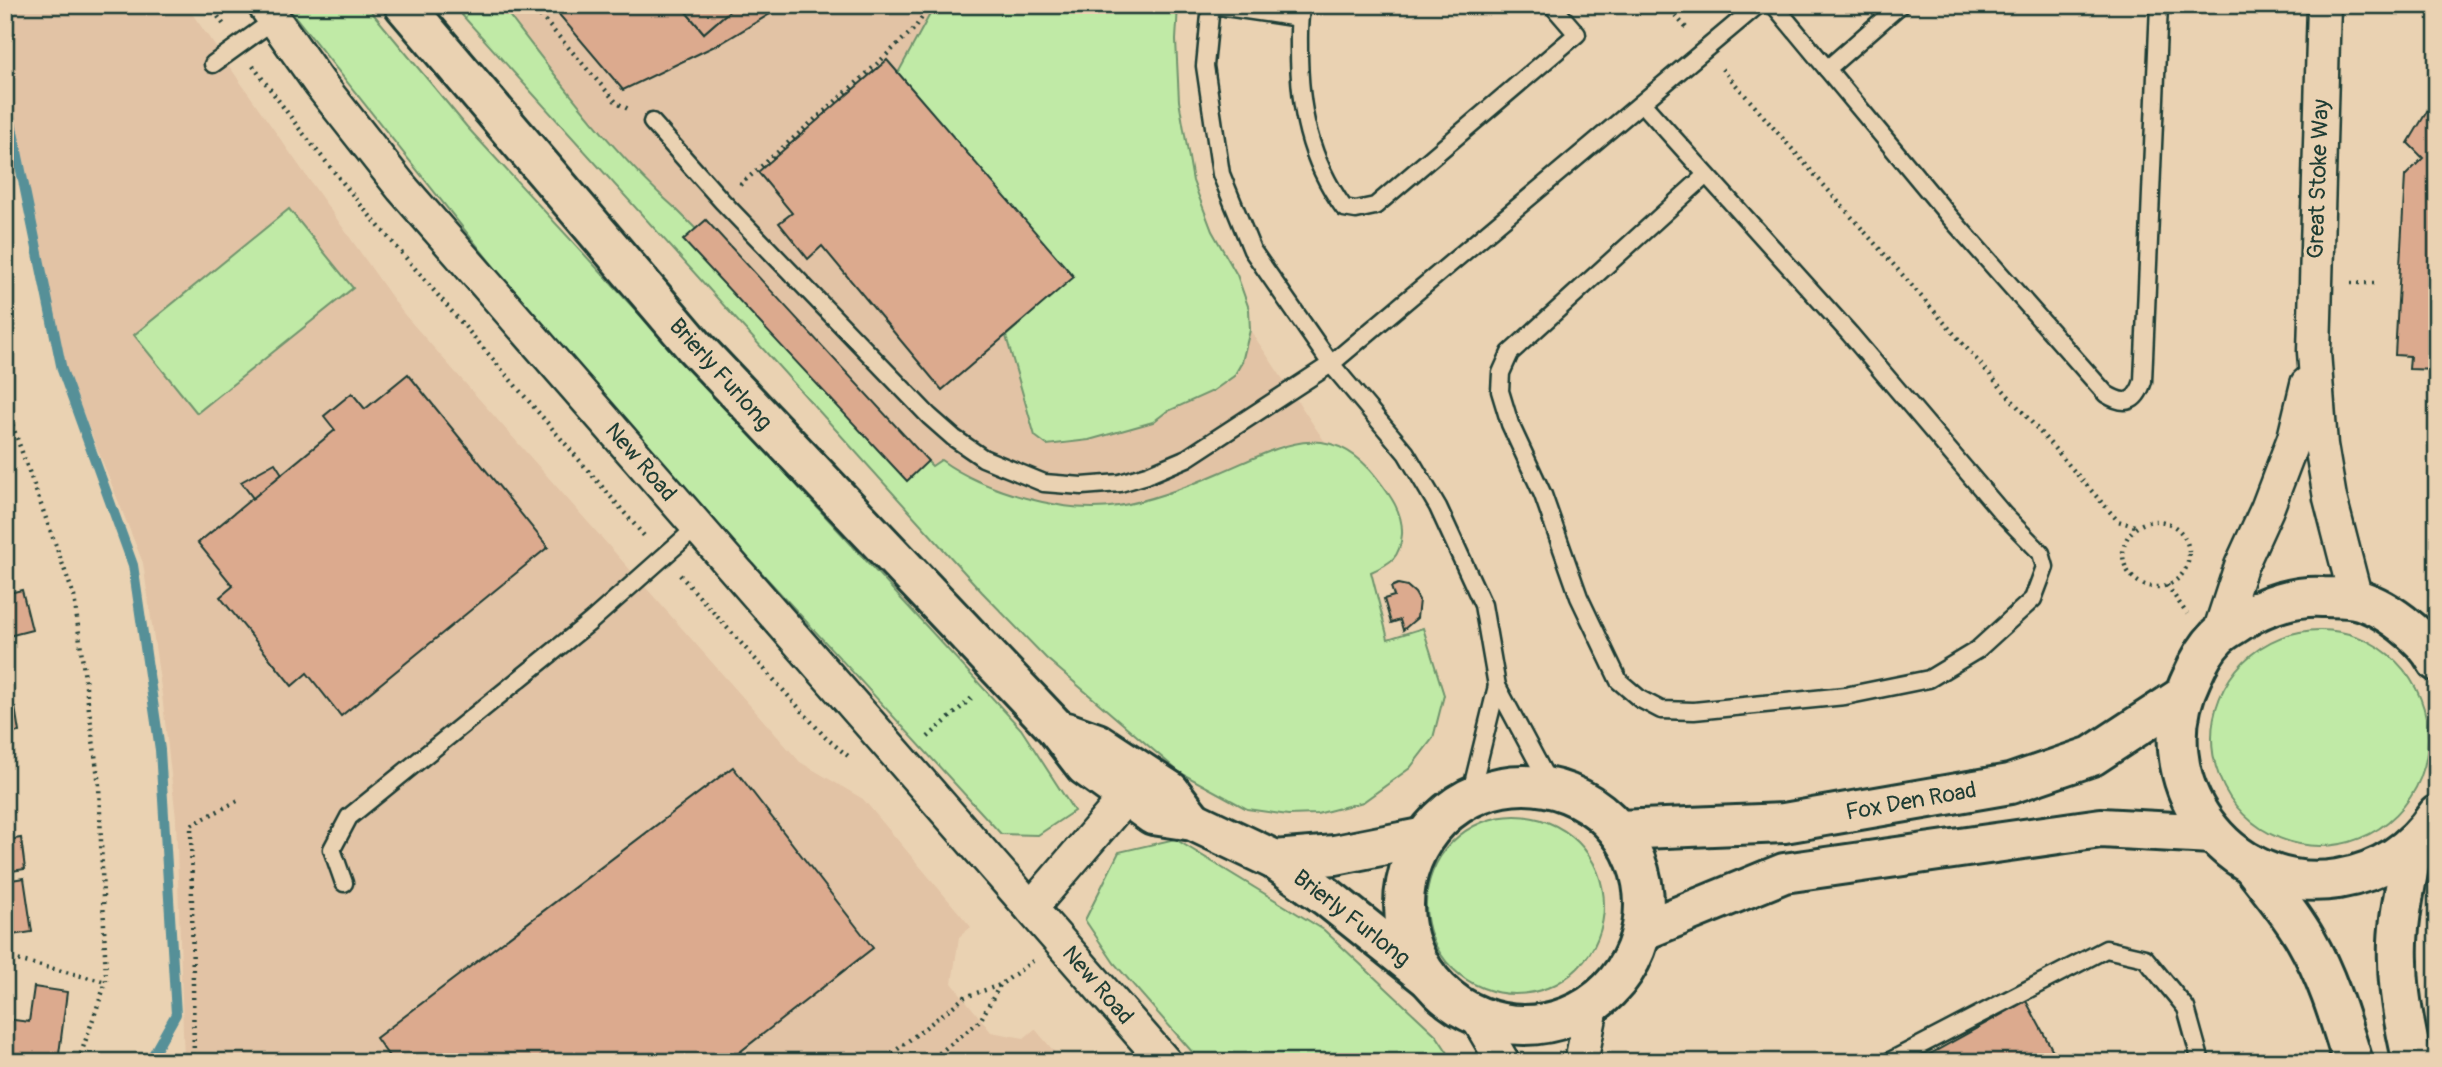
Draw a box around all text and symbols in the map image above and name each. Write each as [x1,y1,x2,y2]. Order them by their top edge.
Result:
street label: Great Stoke Way [2301,99,2335,259]
street label: Brierly Furlong [663,312,779,436]
street label: New Road [599,417,683,507]
street label: Fox Den Road [1843,775,1979,827]
street label: Brierly Furlong [1288,863,1416,973]
street label: New Road [1056,940,1140,1030]

